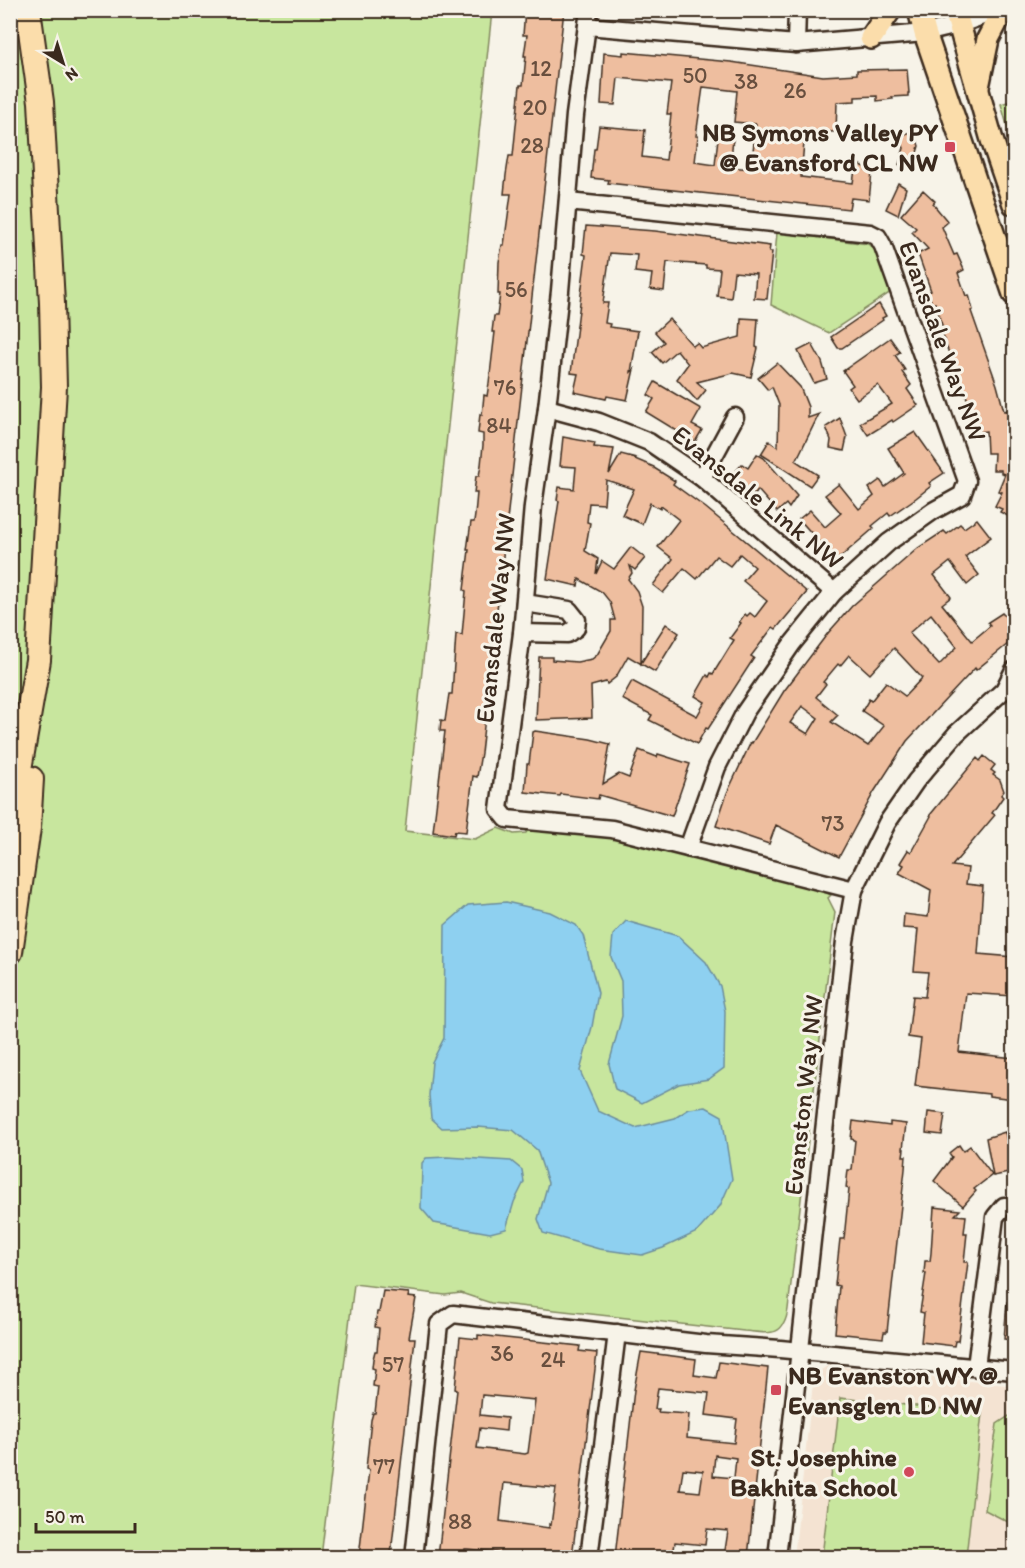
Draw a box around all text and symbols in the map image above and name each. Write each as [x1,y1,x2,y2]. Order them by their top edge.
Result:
north arrow [33,33,93,93]
house number: 12 [530,55,552,82]
house number: 50 [682,62,708,89]
text: N [62,64,82,85]
house number: 38 [734,68,758,95]
house number: 26 [783,77,807,104]
house number: 20 [522,94,548,121]
place label: NB Symons Valley PY @ Evansford CL NW [702,116,939,178]
house number: 28 [520,132,544,159]
marker: NB Symons Valley PY @ Evansford CL NW [943,140,957,154]
street label: Evansdale Way NW [892,237,994,445]
house number: 56 [504,276,528,303]
house number: 76 [494,374,516,401]
house number: 84 [486,412,512,439]
street label: Evansdale Link NW [666,418,850,576]
street label: Evansdale Way NW [468,512,522,724]
house number: 73 [822,810,844,837]
street label: Evanston Way NW [777,993,829,1197]
house number: 36 [490,1340,514,1367]
house number: 24 [541,1346,565,1373]
house number: 57 [382,1351,404,1378]
place label: NB Evanston WY @ Evansglen LD NW [788,1359,998,1421]
marker: NB Evanston WY @ Evansglen LD NW [769,1383,783,1397]
place label: St. Josephine Bakhita School [730,1441,898,1503]
house number: 77 [373,1453,395,1480]
marker: St. Josephine Bakhita School [902,1465,916,1479]
scale bar [36,1496,135,1534]
text: 50 m [45,1506,85,1528]
house number: 88 [448,1508,472,1535]

